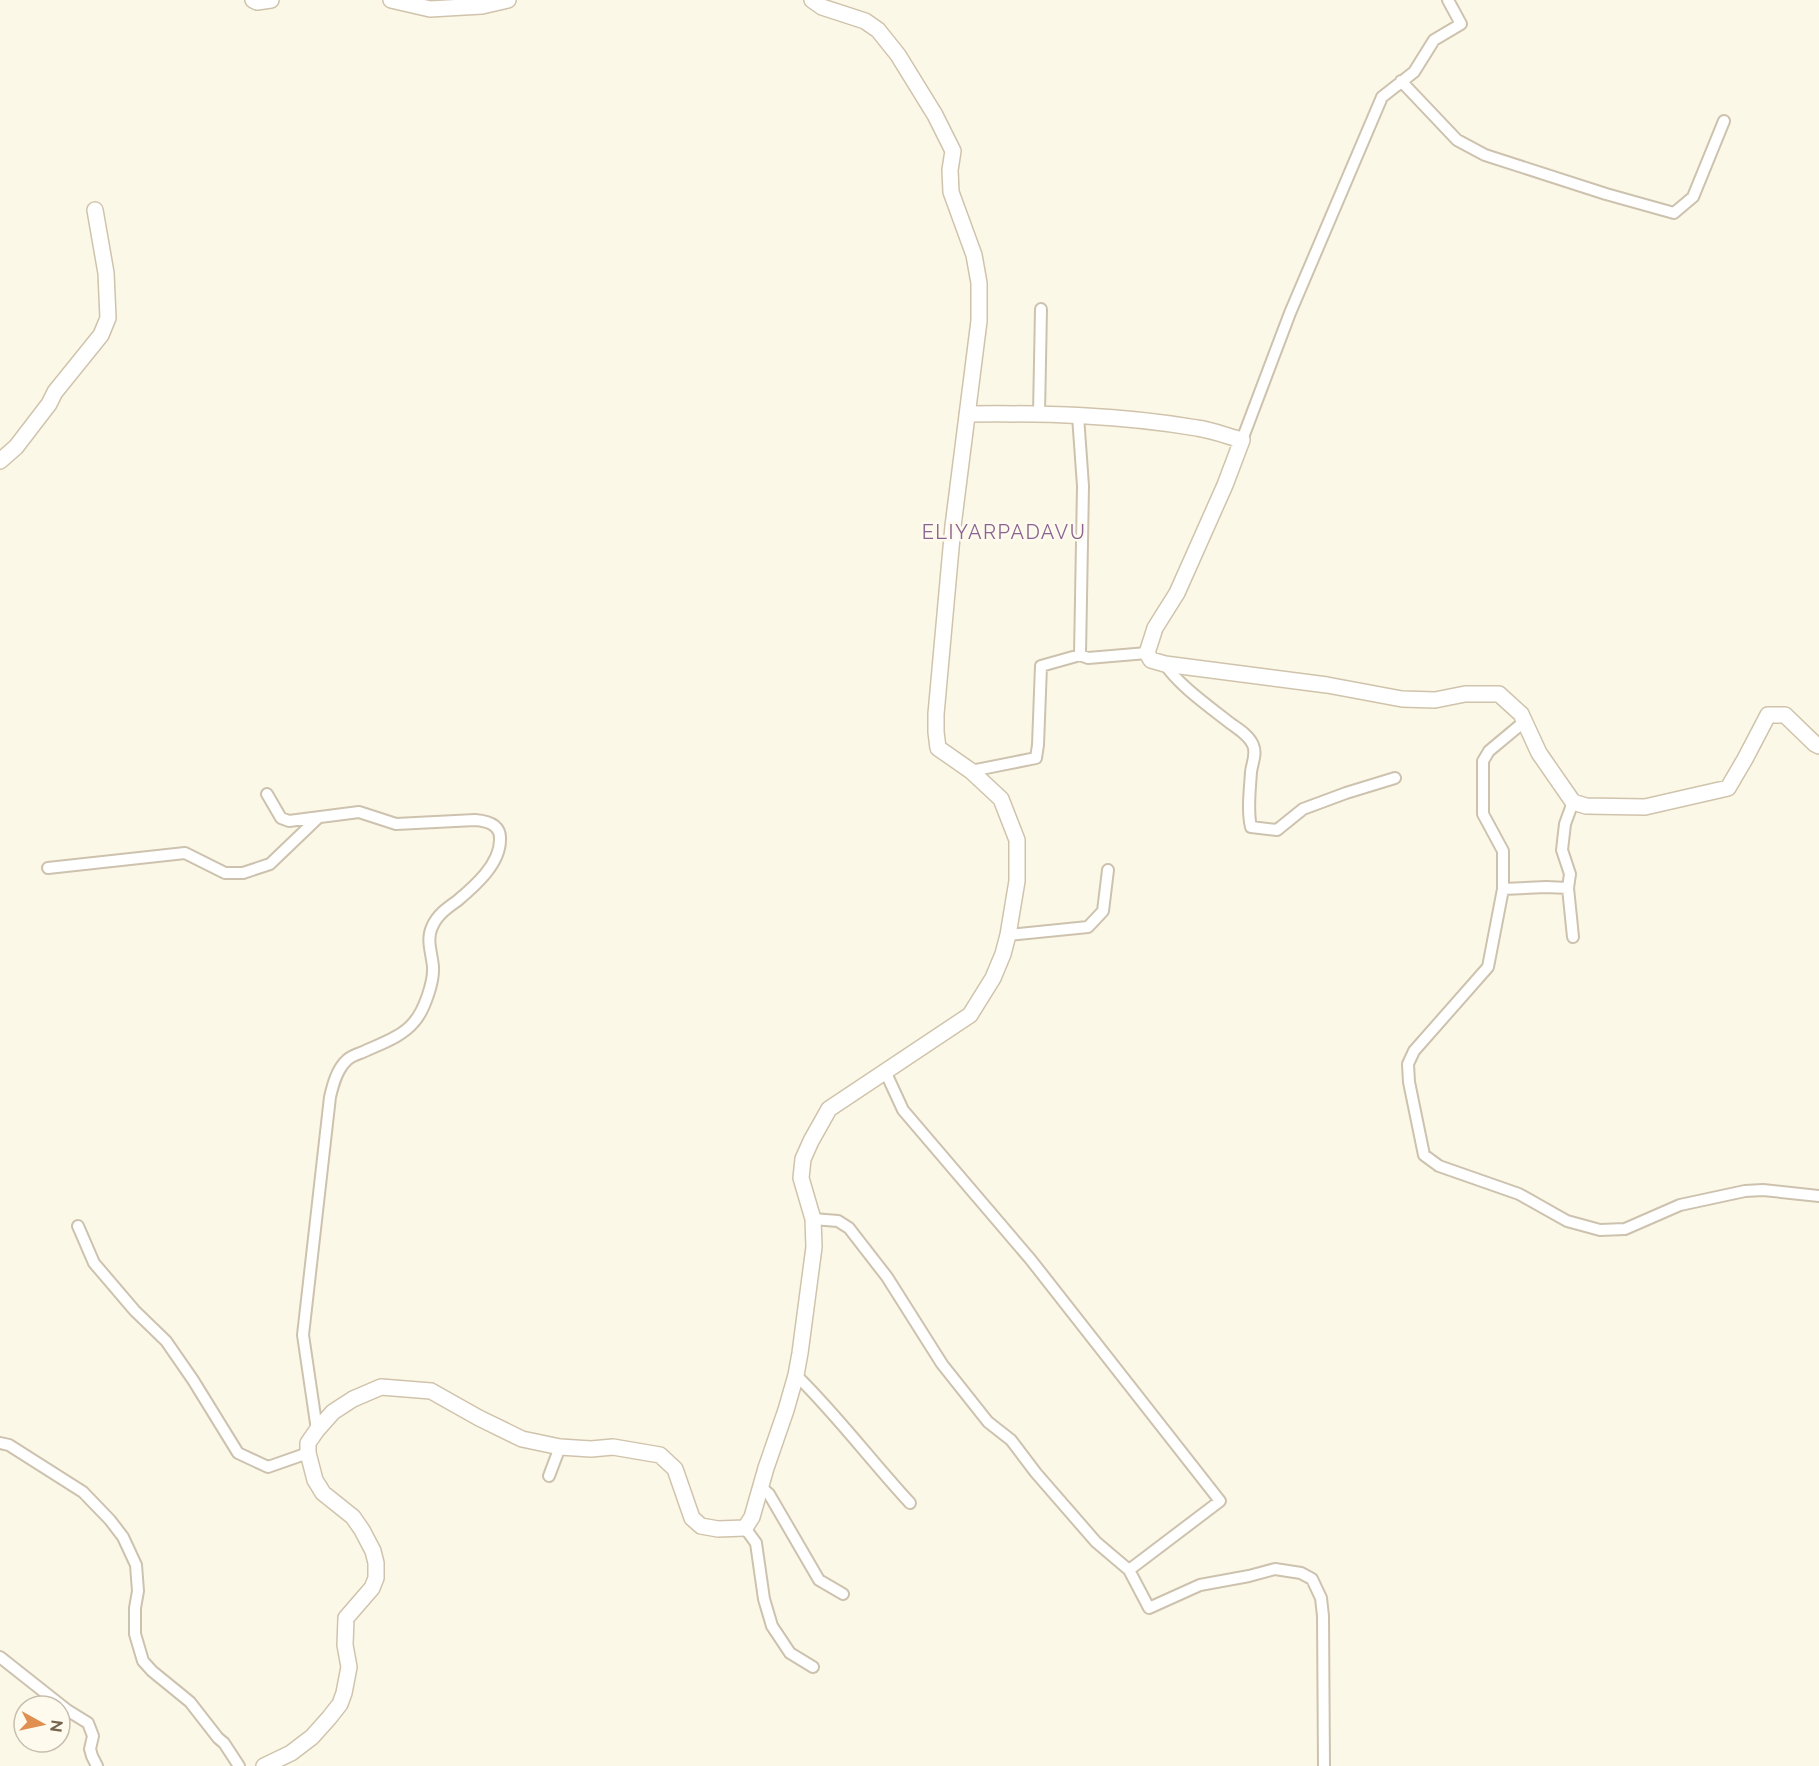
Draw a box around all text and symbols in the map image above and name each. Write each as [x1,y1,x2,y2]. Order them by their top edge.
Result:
district label: ELIYARPADAVU [922,520,1086,544]
north arrow [12,1694,72,1754]
text: N [46,1719,67,1733]

